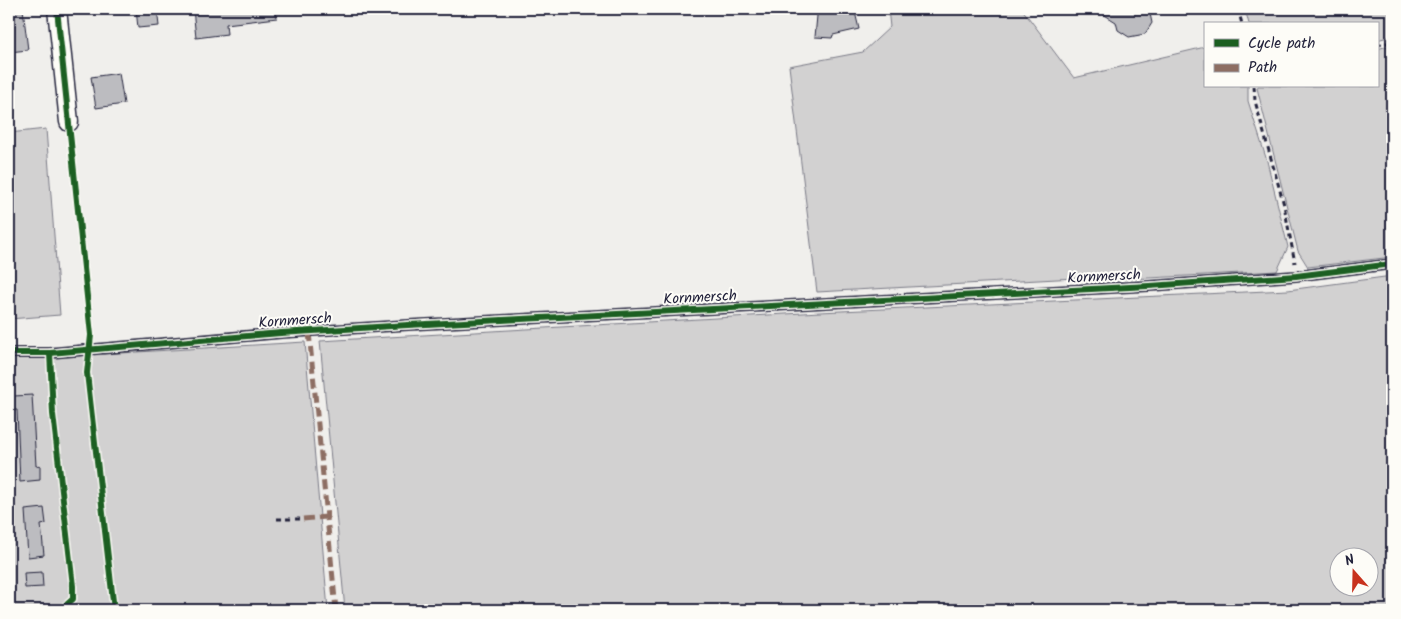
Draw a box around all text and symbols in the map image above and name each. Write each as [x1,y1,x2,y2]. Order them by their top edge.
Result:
legend [1204,22,1378,88]
text: Cycle path [1248,32,1315,56]
text: Path [1248,56,1277,80]
street label: Kornmersch [1067,263,1141,291]
street label: Kornmersch [663,284,737,312]
street label: Kornmersch [258,306,333,336]
north arrow [1328,546,1378,596]
text: N [1342,549,1358,573]

